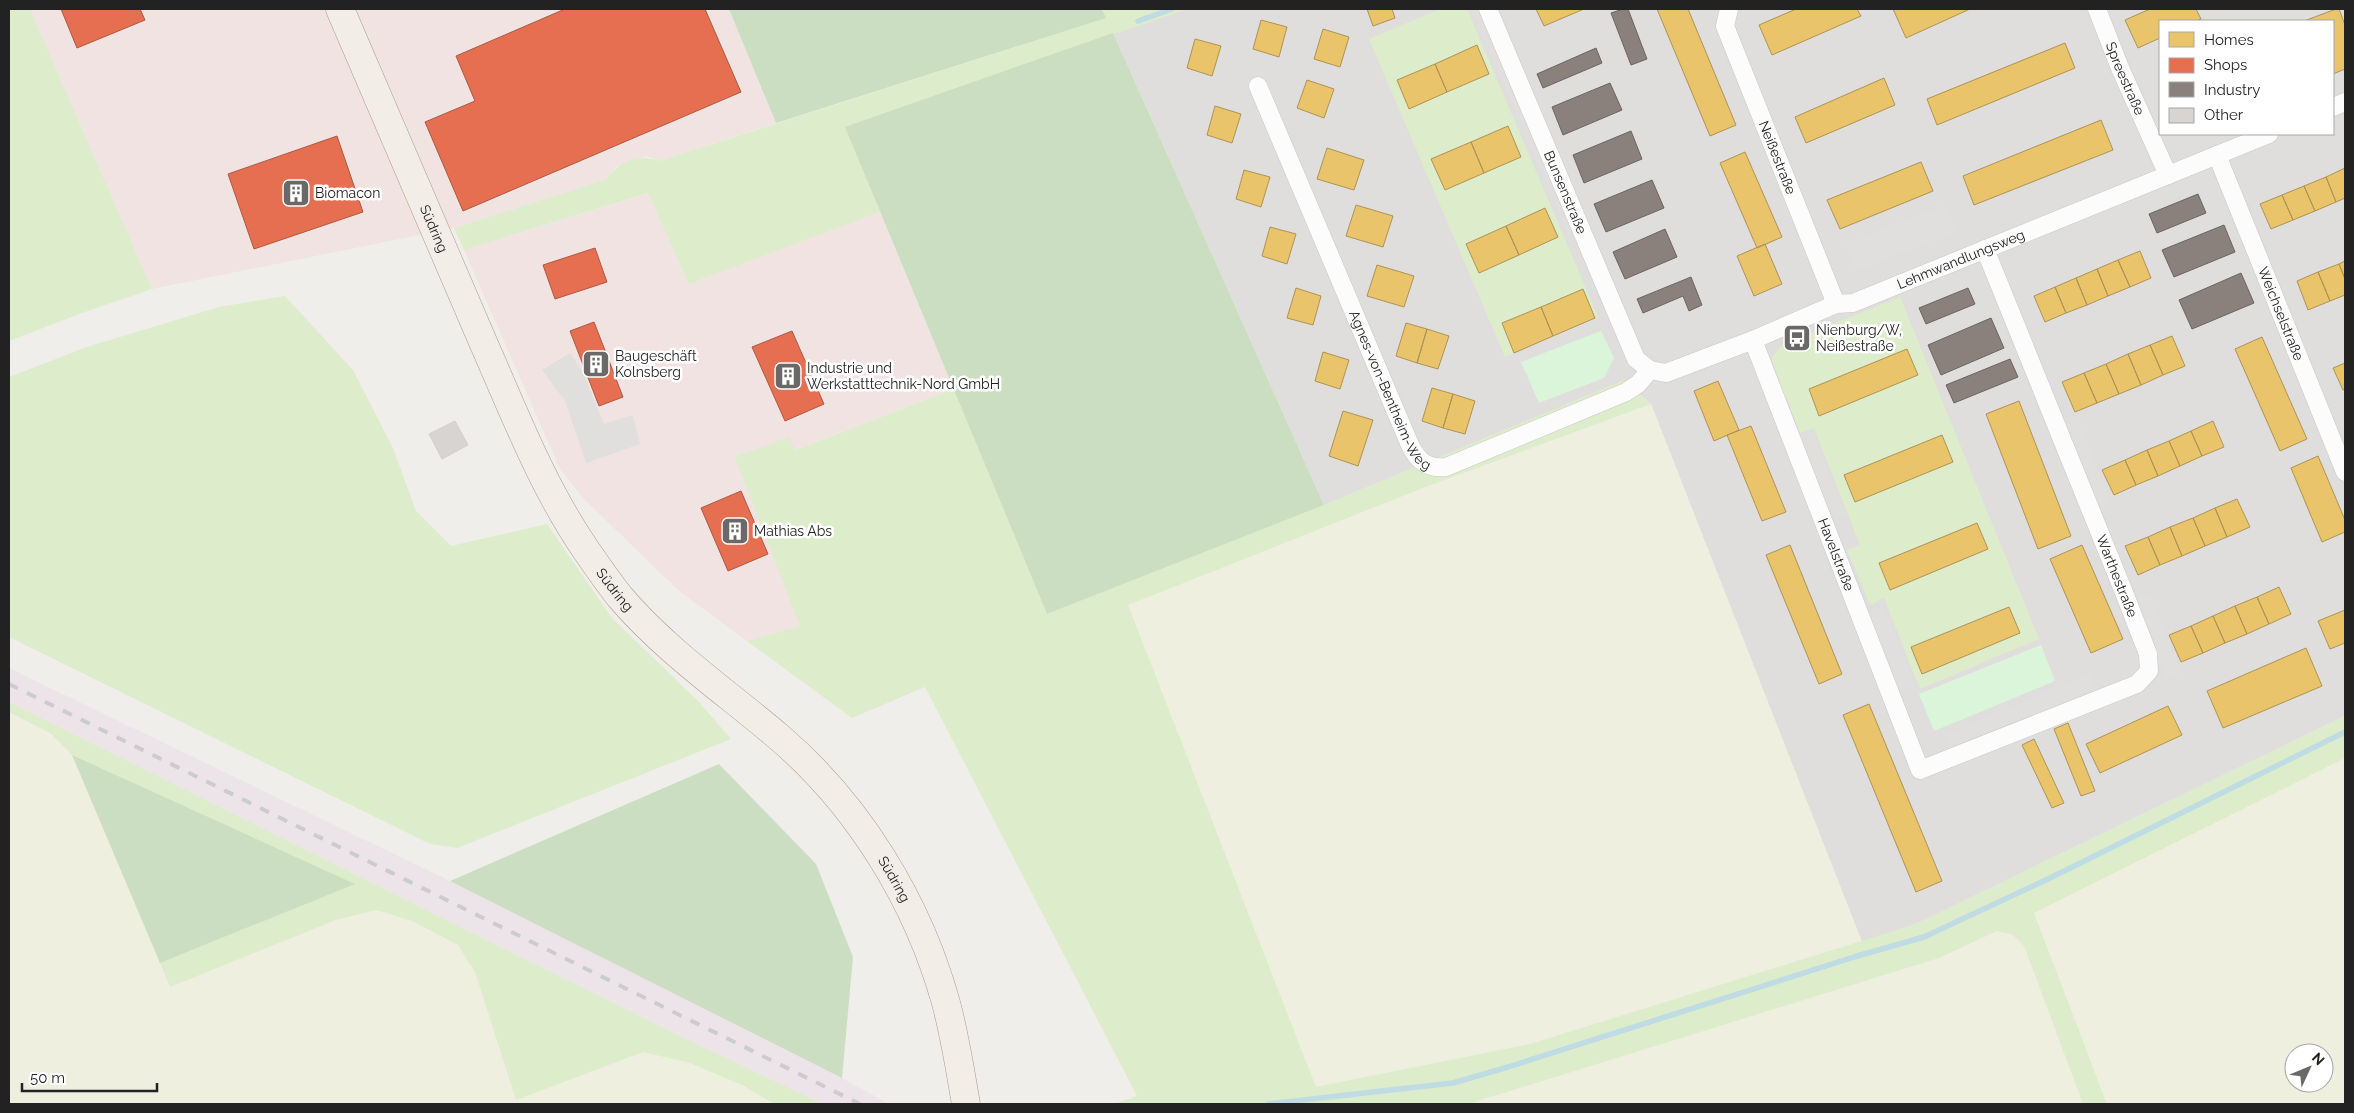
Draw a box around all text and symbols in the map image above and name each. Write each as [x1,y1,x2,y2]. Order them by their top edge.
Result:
legend [2159,20,2334,135]
text: Homes [2204,31,2254,49]
street label: Spreestraße [2103,40,2148,118]
text: Shops [2204,56,2247,74]
text: Industry [2204,81,2260,99]
text: Other [2204,106,2244,124]
street label: Neißestraße [1756,118,1799,197]
street label: Bunsenstraße [1541,148,1590,236]
building icon: Biomacon [281,178,311,208]
place label: Biomacon [315,185,380,201]
street label: Südring [417,202,451,255]
street label: Lehmwandlungsweg [1895,226,2027,292]
street label: Weichselstraße [2255,264,2307,363]
street label: Agnes-von-Bentheim-Weg [1346,308,1434,473]
place label: Nienburg/W, Neißestraße [1816,322,1902,354]
bus stop icon: Nienburg/W, Neißestraße [1782,323,1812,353]
place label: Baugeschäft Kolnsberg [615,348,697,380]
building icon: Baugeschäft Kolnsberg [581,349,611,379]
place label: Industrie und Werkstatttechnik-Nord GmbH [807,360,1000,392]
building icon: Industrie und Werkstatttechnik-Nord GmbH [773,361,803,391]
building icon: Mathias Abs [720,516,750,546]
street label: Havelstraße [1815,516,1858,593]
place label: Mathias Abs [754,523,832,539]
street label: Warthestraße [2093,532,2141,620]
street label: Südring [593,565,637,615]
street label: Südring [875,853,914,905]
north arrow [2284,1043,2334,1093]
text: N [2309,1050,2328,1068]
scale bar [22,1060,158,1092]
text: 50 m [30,1069,65,1087]

